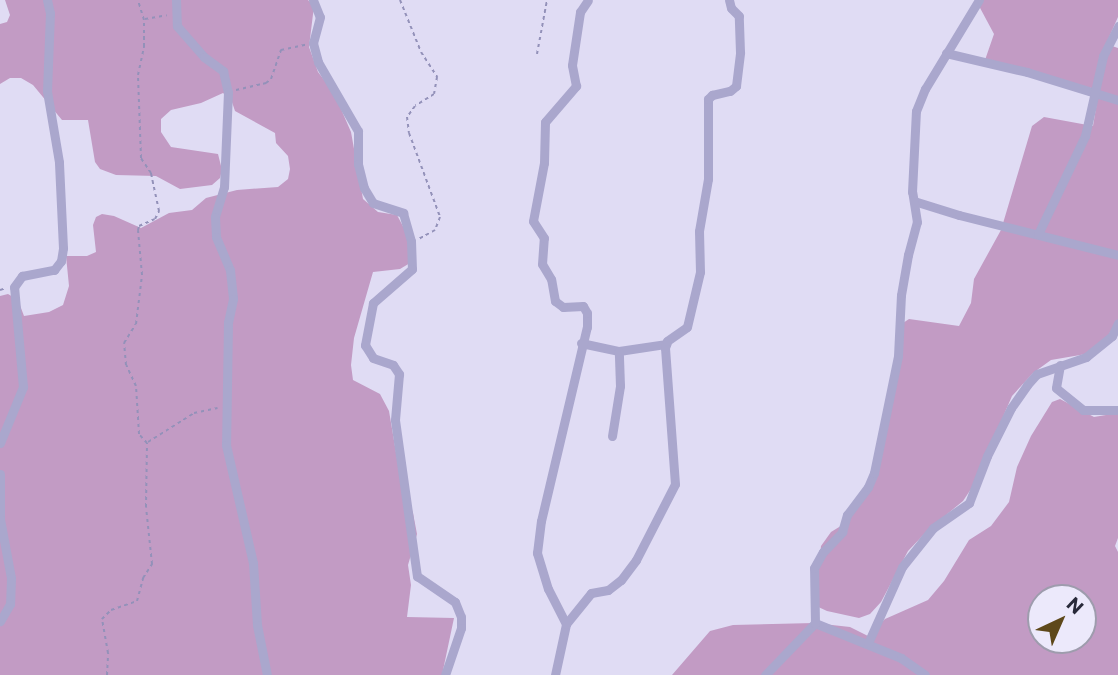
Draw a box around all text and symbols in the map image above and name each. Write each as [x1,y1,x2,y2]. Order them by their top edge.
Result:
north arrow [1027,584,1097,654]
text: N [1062,592,1089,618]

